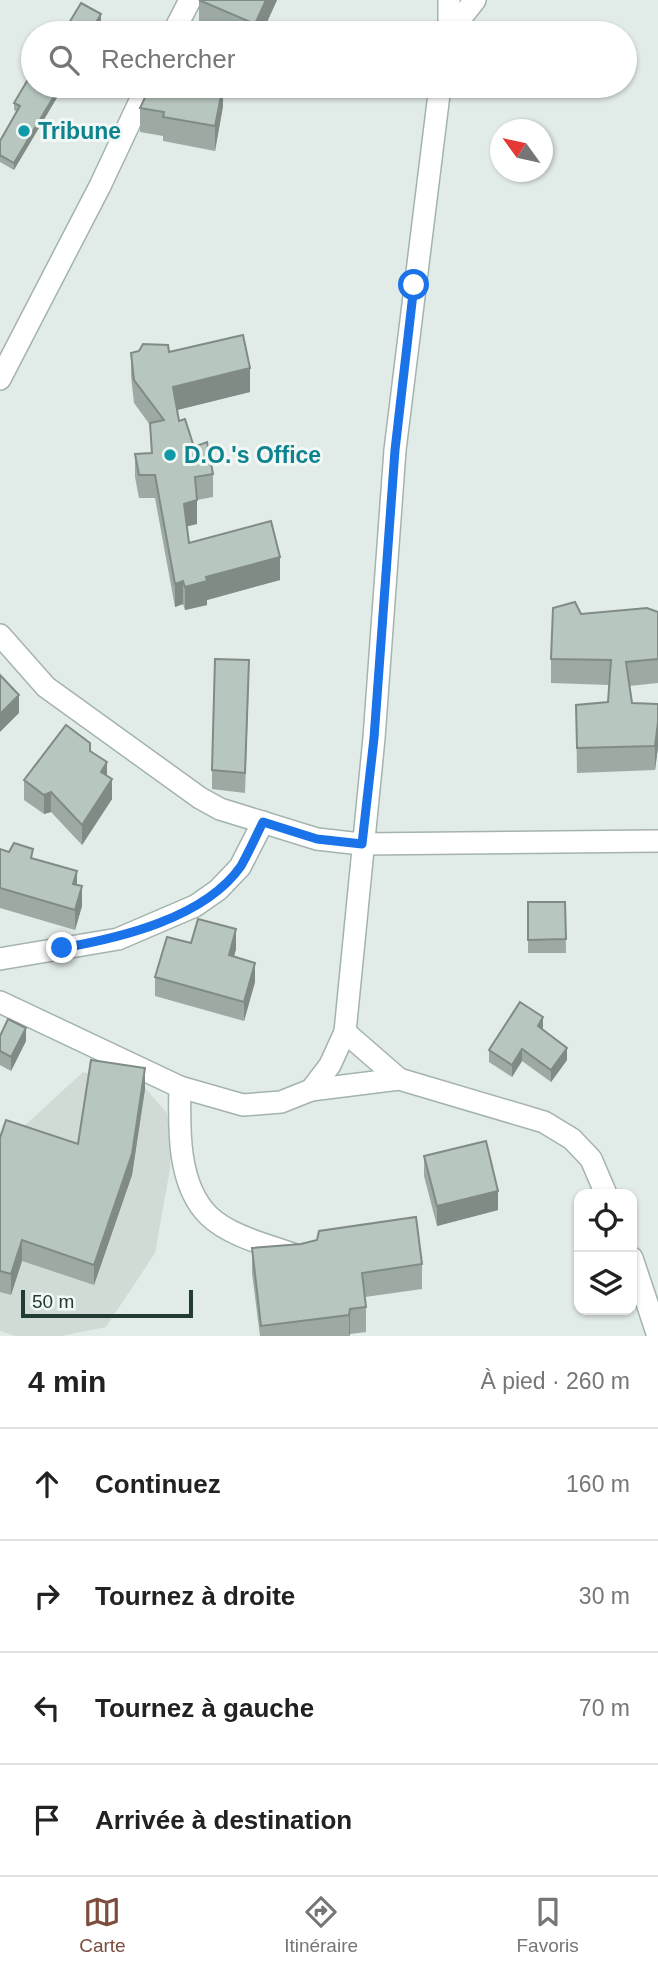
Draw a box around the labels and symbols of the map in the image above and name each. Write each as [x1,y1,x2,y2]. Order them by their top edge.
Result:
place label: Tribune [38,118,121,144]
north arrow [490,119,553,182]
marker: Tribune [16,123,32,139]
route start [398,269,429,300]
place label: D.O.'s Office [184,442,321,468]
marker: D.O.'s Office [162,447,178,463]
route end [46,932,77,963]
scale bar [21,1287,192,1319]

